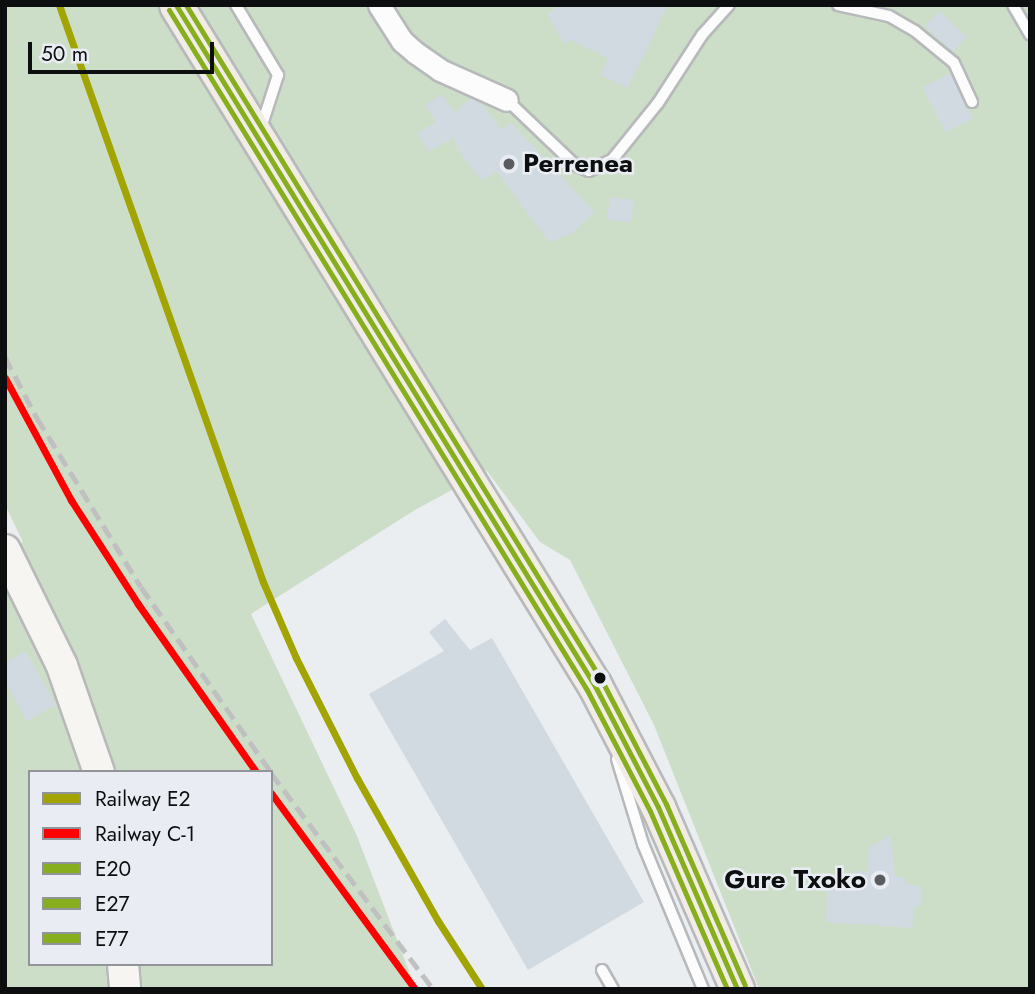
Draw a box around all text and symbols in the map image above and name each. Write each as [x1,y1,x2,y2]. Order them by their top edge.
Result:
scale bar [32,28,217,72]
text: 50 m [41,39,88,69]
place label: Perrenea [523,148,633,180]
marker: Perrenea [501,156,517,172]
unlabelled marker [593,671,607,685]
legend [28,770,273,966]
text: Railway E2 [95,784,190,814]
text: Railway C-1 [95,819,195,849]
text: E20 [95,854,131,884]
place label: Gure Txoko [724,864,866,896]
marker: Gure Txoko [872,872,888,888]
text: E27 [95,889,130,919]
text: E77 [95,924,129,954]

